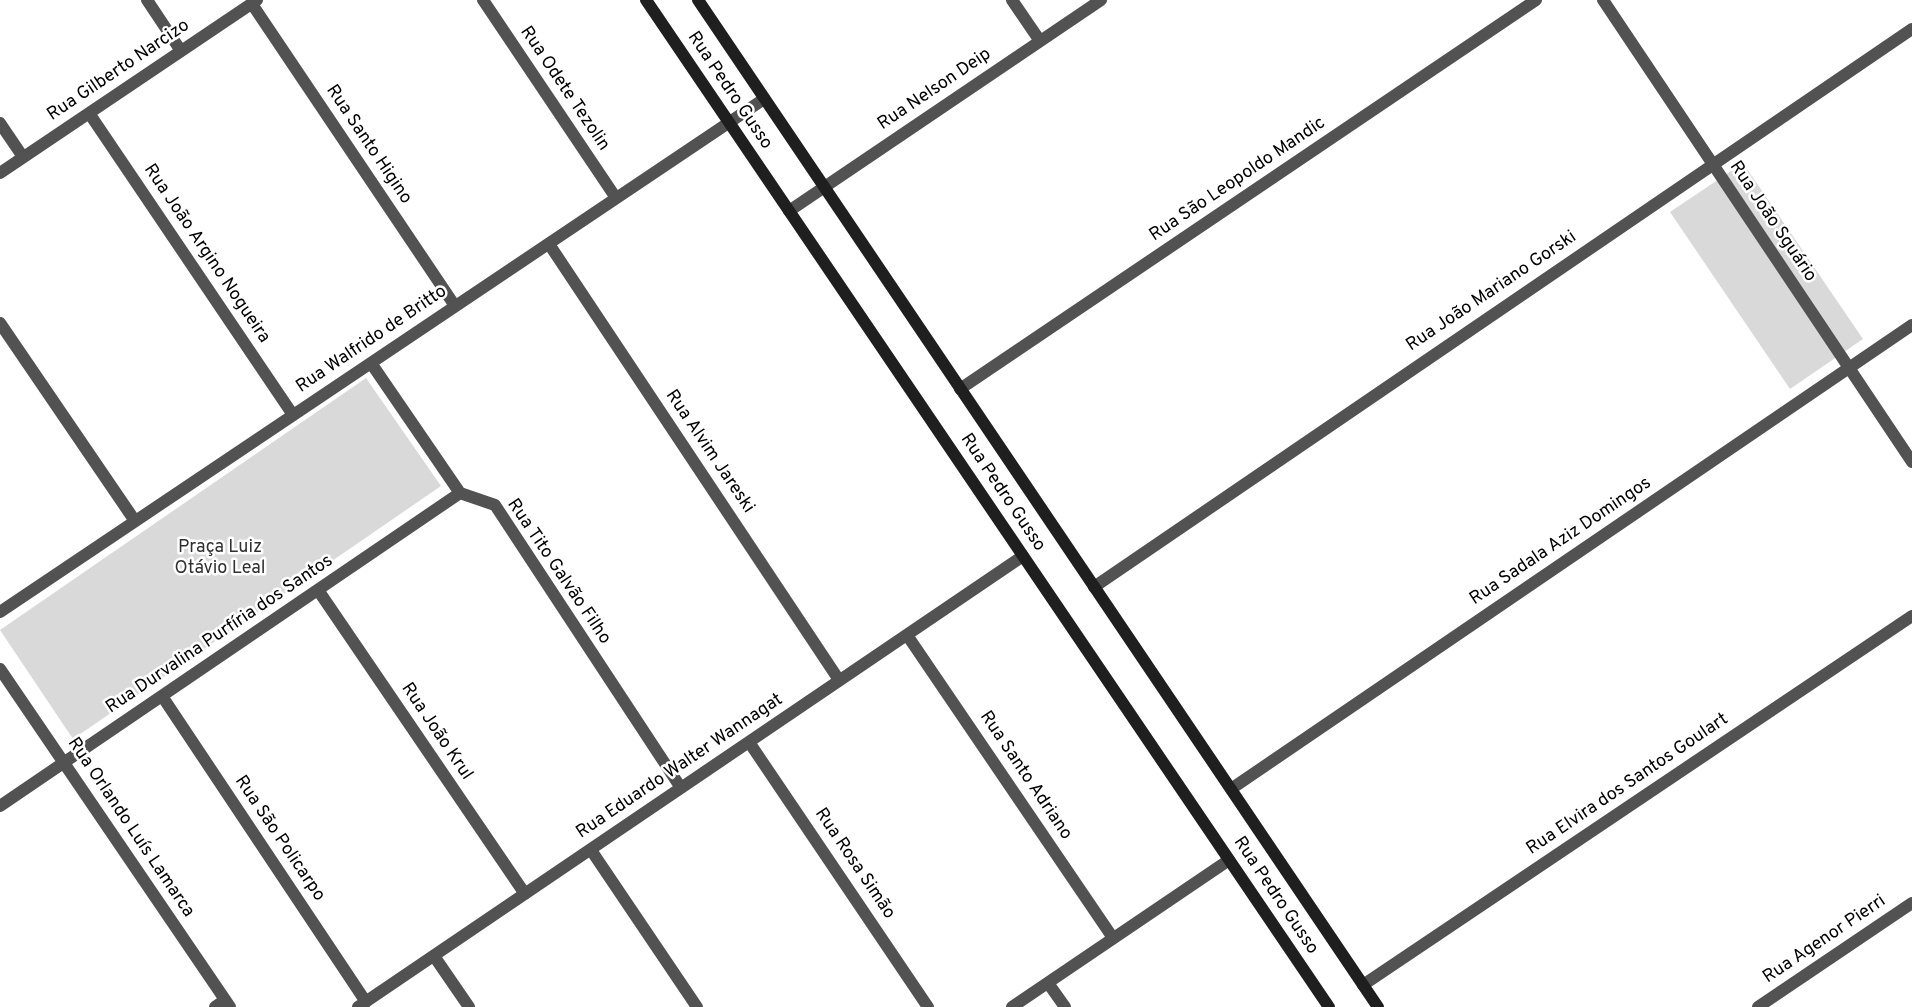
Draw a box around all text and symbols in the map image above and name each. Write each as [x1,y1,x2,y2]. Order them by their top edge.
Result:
street label: Rua Gilberto Narcizo [44,15,194,127]
street label: Rua Odete Tezolin [514,23,614,155]
street label: Rua Pedro Gusso [682,28,776,154]
street label: Rua Nelson Deip [874,44,996,136]
street label: Rua Santo Higino [320,81,416,209]
street label: Rua São Leopoldo Mandic [1146,113,1330,247]
street label: Rua João Sguário [1724,158,1820,286]
street label: Rua João Argino Nogueira [138,160,274,348]
street label: Rua João Mariano Gorski [1403,227,1581,357]
street label: Rua Walfrido de Britto [293,282,451,398]
street label: Rua Alvim Jareski [660,386,758,518]
street label: Rua Pedro Gusso [955,430,1049,556]
street label: Rua Sadala Aziz Domingos [1466,473,1656,611]
street label: Rua Tito Galvão Filho [501,495,615,649]
park label: Praça Luiz Otávio Leal [175,537,265,580]
street label: Rua Durvalina Purfíria dos Santos [102,551,338,719]
street label: Rua João Krul [396,679,476,785]
street label: Rua Eduardo Walter Wannagat [573,690,787,844]
street label: Rua Santo Adriano [974,707,1076,845]
street label: Rua Elvira dos Santos Goulart [1523,709,1733,861]
street label: Rua Orlando Luís Lamarca [62,734,198,922]
street label: Rua São Policarpo [229,772,329,906]
street label: Rua Rosa Simão [809,804,899,924]
street label: Rua Pedro Gusso [1228,833,1322,959]
street label: Rua Agenor Pierri [1760,891,1890,989]

